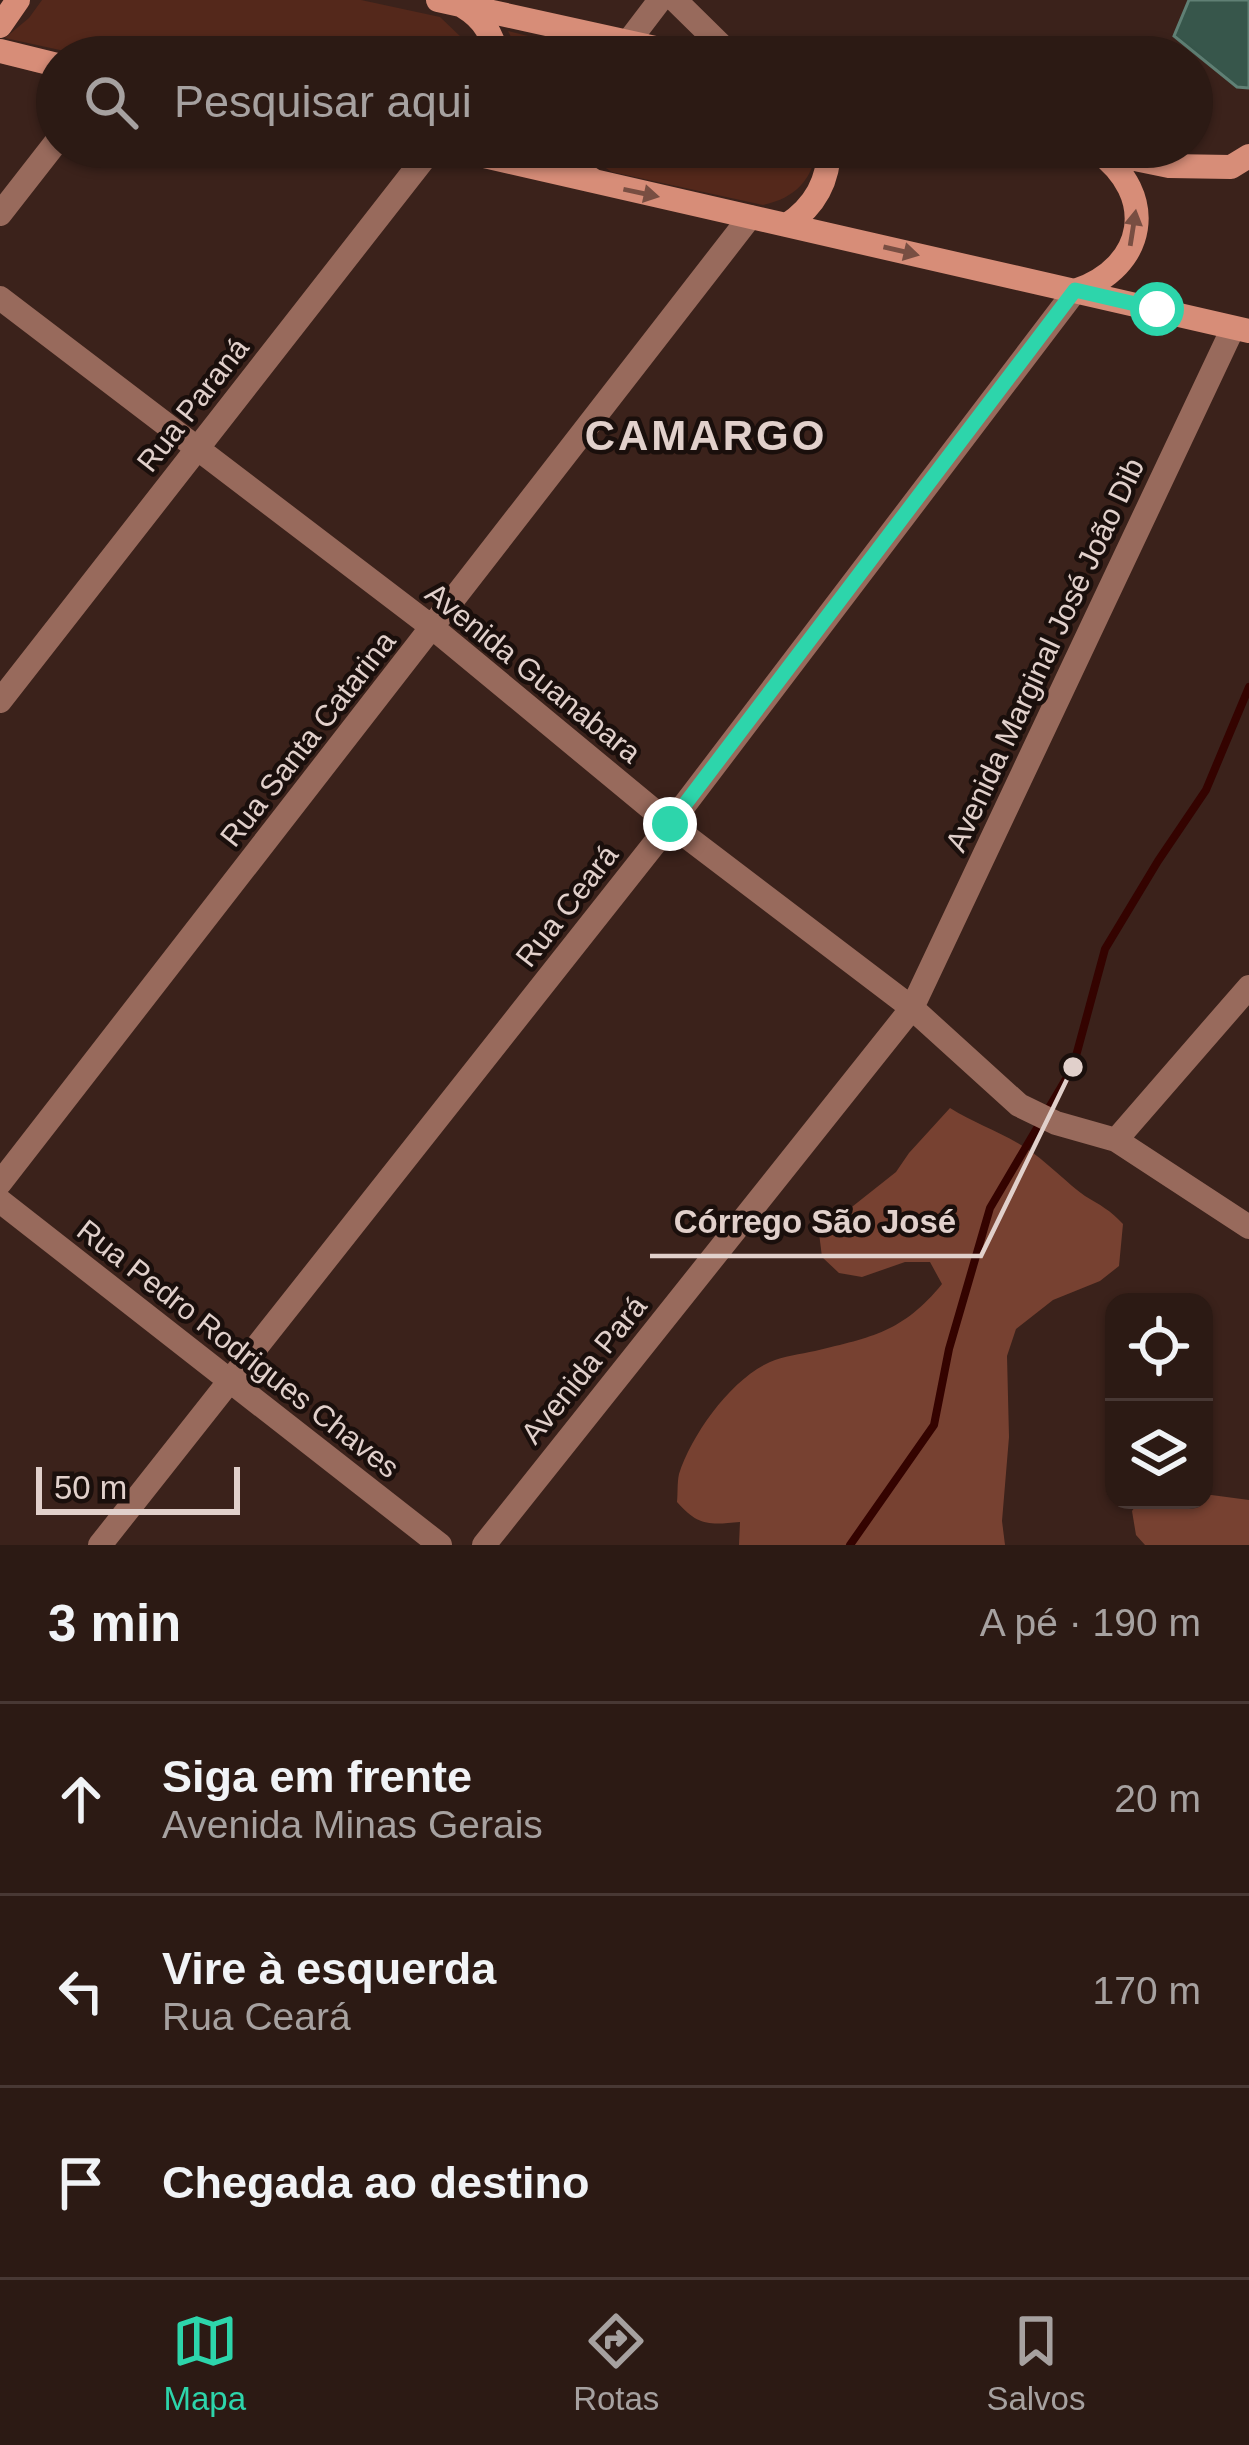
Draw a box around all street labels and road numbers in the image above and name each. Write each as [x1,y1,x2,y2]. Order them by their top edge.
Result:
street label: Rua Paraná [130,331,255,478]
street label: Avenida Marginal José João Dib [939,453,1150,856]
street label: Avenida Guanabara [419,576,647,769]
street label: Rua Santa Catarina [213,624,402,853]
street label: Rua Ceará [509,838,624,973]
street label: Rua Pedro Rodrigues Chaves [71,1213,406,1484]
street label: Avenida Pará [514,1289,653,1450]

